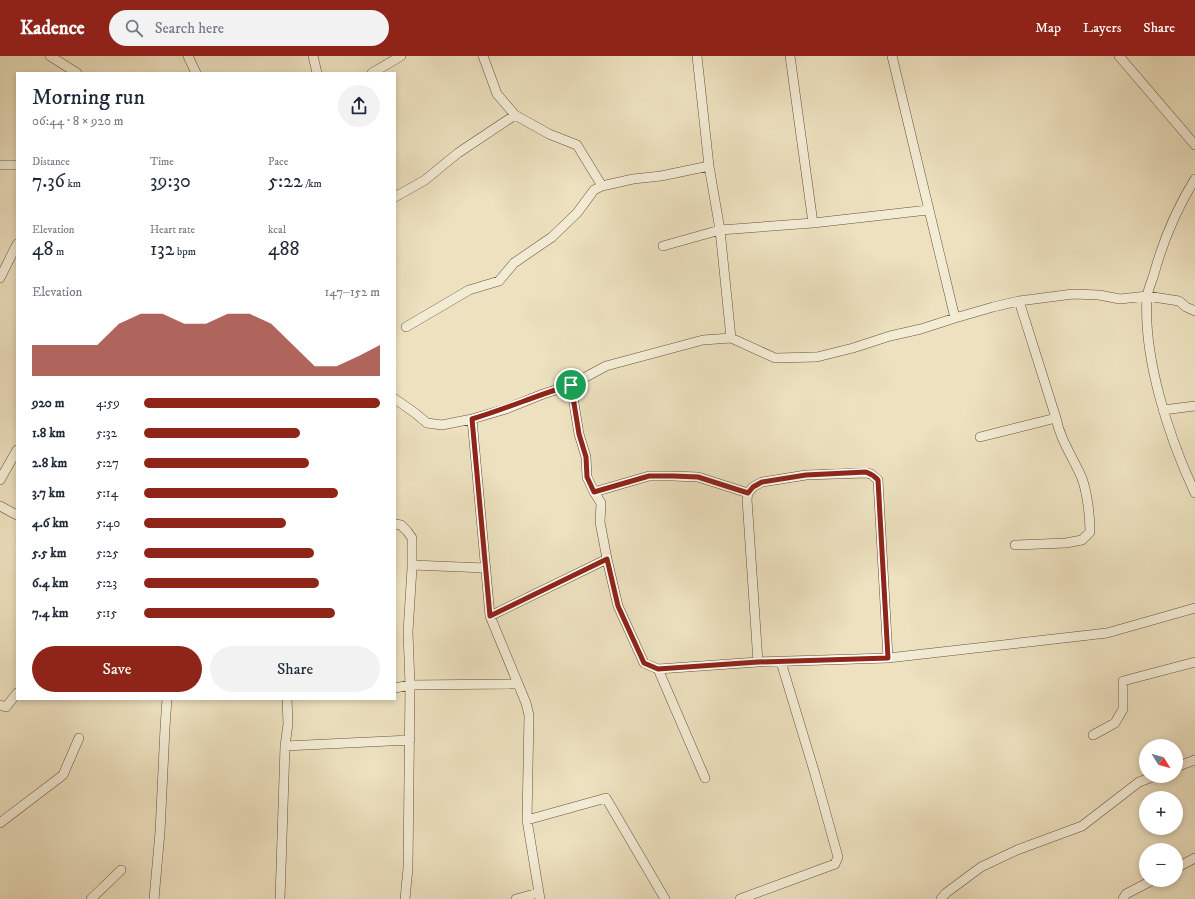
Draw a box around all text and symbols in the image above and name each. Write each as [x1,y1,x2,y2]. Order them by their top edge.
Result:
search box [109,10,389,46]
text: Kadence [20,17,85,40]
icon: search [123,17,145,39]
text: Search here [155,19,224,38]
text: Map [1035,19,1061,37]
text: Layers [1083,19,1121,37]
text: Share [1143,19,1175,37]
text: Morning run [32,84,145,111]
button: share [338,85,380,127]
text: 06:44 · 8 × 920 m [32,113,124,129]
text: Distance [32,155,70,169]
text: Time [150,155,174,169]
text: Pace [268,155,288,169]
text: 7.36 [32,169,65,194]
text: 39:30 [150,169,191,194]
text: 5:22 [268,169,303,194]
text: km [65,177,81,191]
text: /km [303,177,322,191]
text: Elevation [32,223,75,237]
text: Heart rate [150,223,195,237]
text: kcal [268,223,286,237]
text: 48 [32,237,54,262]
text: 132 [150,237,175,262]
text: 488 [268,237,300,262]
text: m [54,245,64,259]
text: bpm [175,245,196,259]
text: Elevation [32,284,82,300]
text: 147–152 m [324,284,380,300]
pin [554,368,588,402]
icon: arrive [560,374,582,396]
text: 920 m [32,395,64,411]
text: 4:59 [96,395,120,411]
text: 1.8 km [32,425,65,441]
text: 5:32 [96,425,117,441]
text: 2.8 km [32,455,67,471]
text: 5:27 [96,455,119,471]
text: 3.7 km [32,485,65,501]
text: 5:14 [96,485,118,501]
text: 4.6 km [32,515,69,531]
text: 5:40 [96,515,120,531]
text: 5.5 km [32,545,66,561]
text: 5:25 [96,545,119,561]
text: 6.4 km [32,575,68,591]
text: 5:23 [96,575,117,591]
text: 7.4 km [32,605,68,621]
text: 5:15 [96,605,117,621]
button: Save [32,646,202,692]
button: Share [210,646,380,692]
north arrow [1139,739,1183,783]
map controls [1139,739,1183,887]
button: + [1139,791,1183,835]
button: − [1139,843,1183,887]

